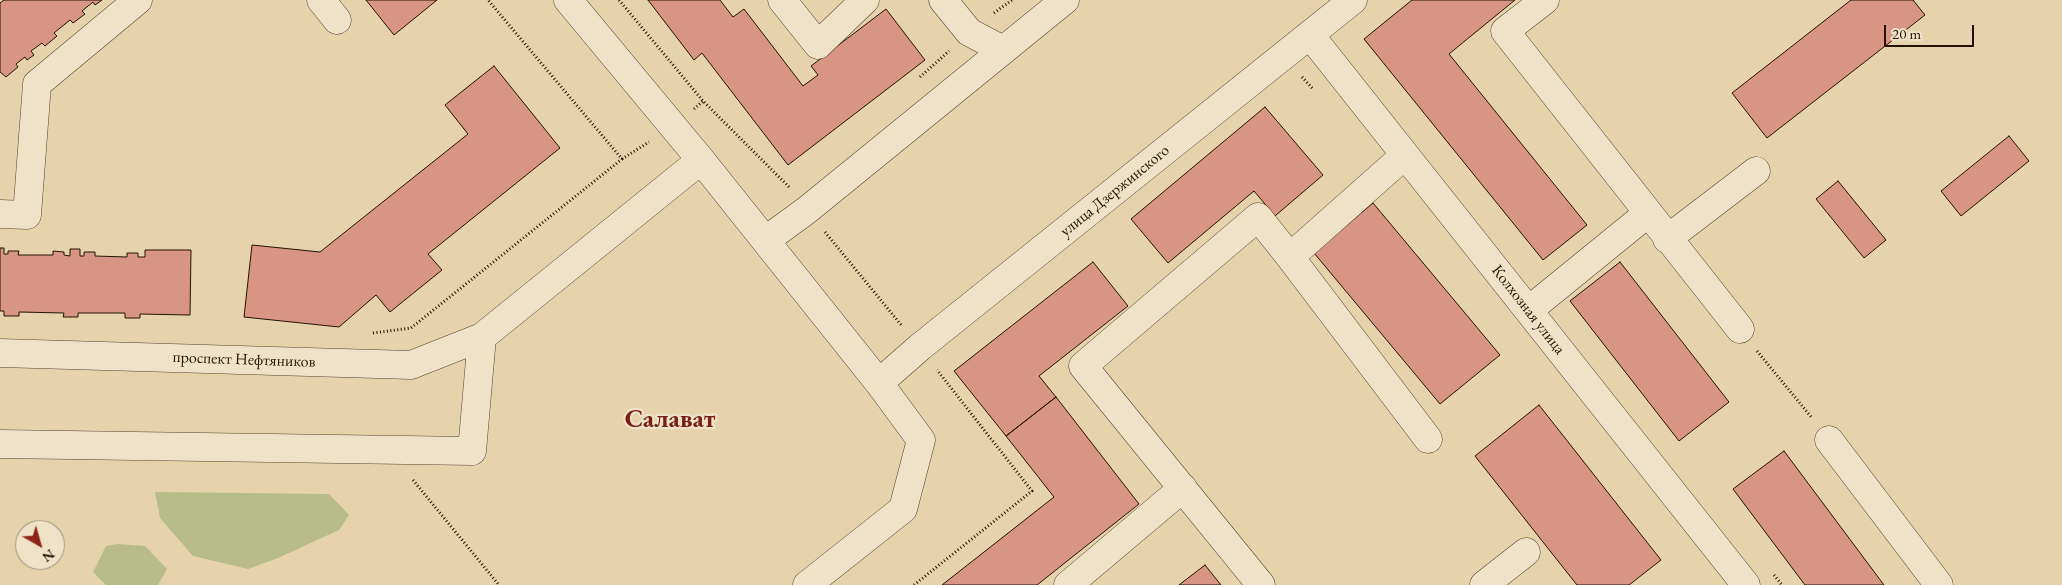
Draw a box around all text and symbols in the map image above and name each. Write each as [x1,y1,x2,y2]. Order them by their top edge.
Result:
scale bar [1887,15,1977,47]
text: 20 m [1892,24,1921,43]
street label: улица Дзержинского [1056,141,1174,241]
street label: Колхозная улица [1487,261,1569,359]
street label: проспект Нефтяников [172,348,316,372]
district label: Салават [625,404,715,436]
north arrow [15,520,65,570]
text: N [39,545,59,567]

